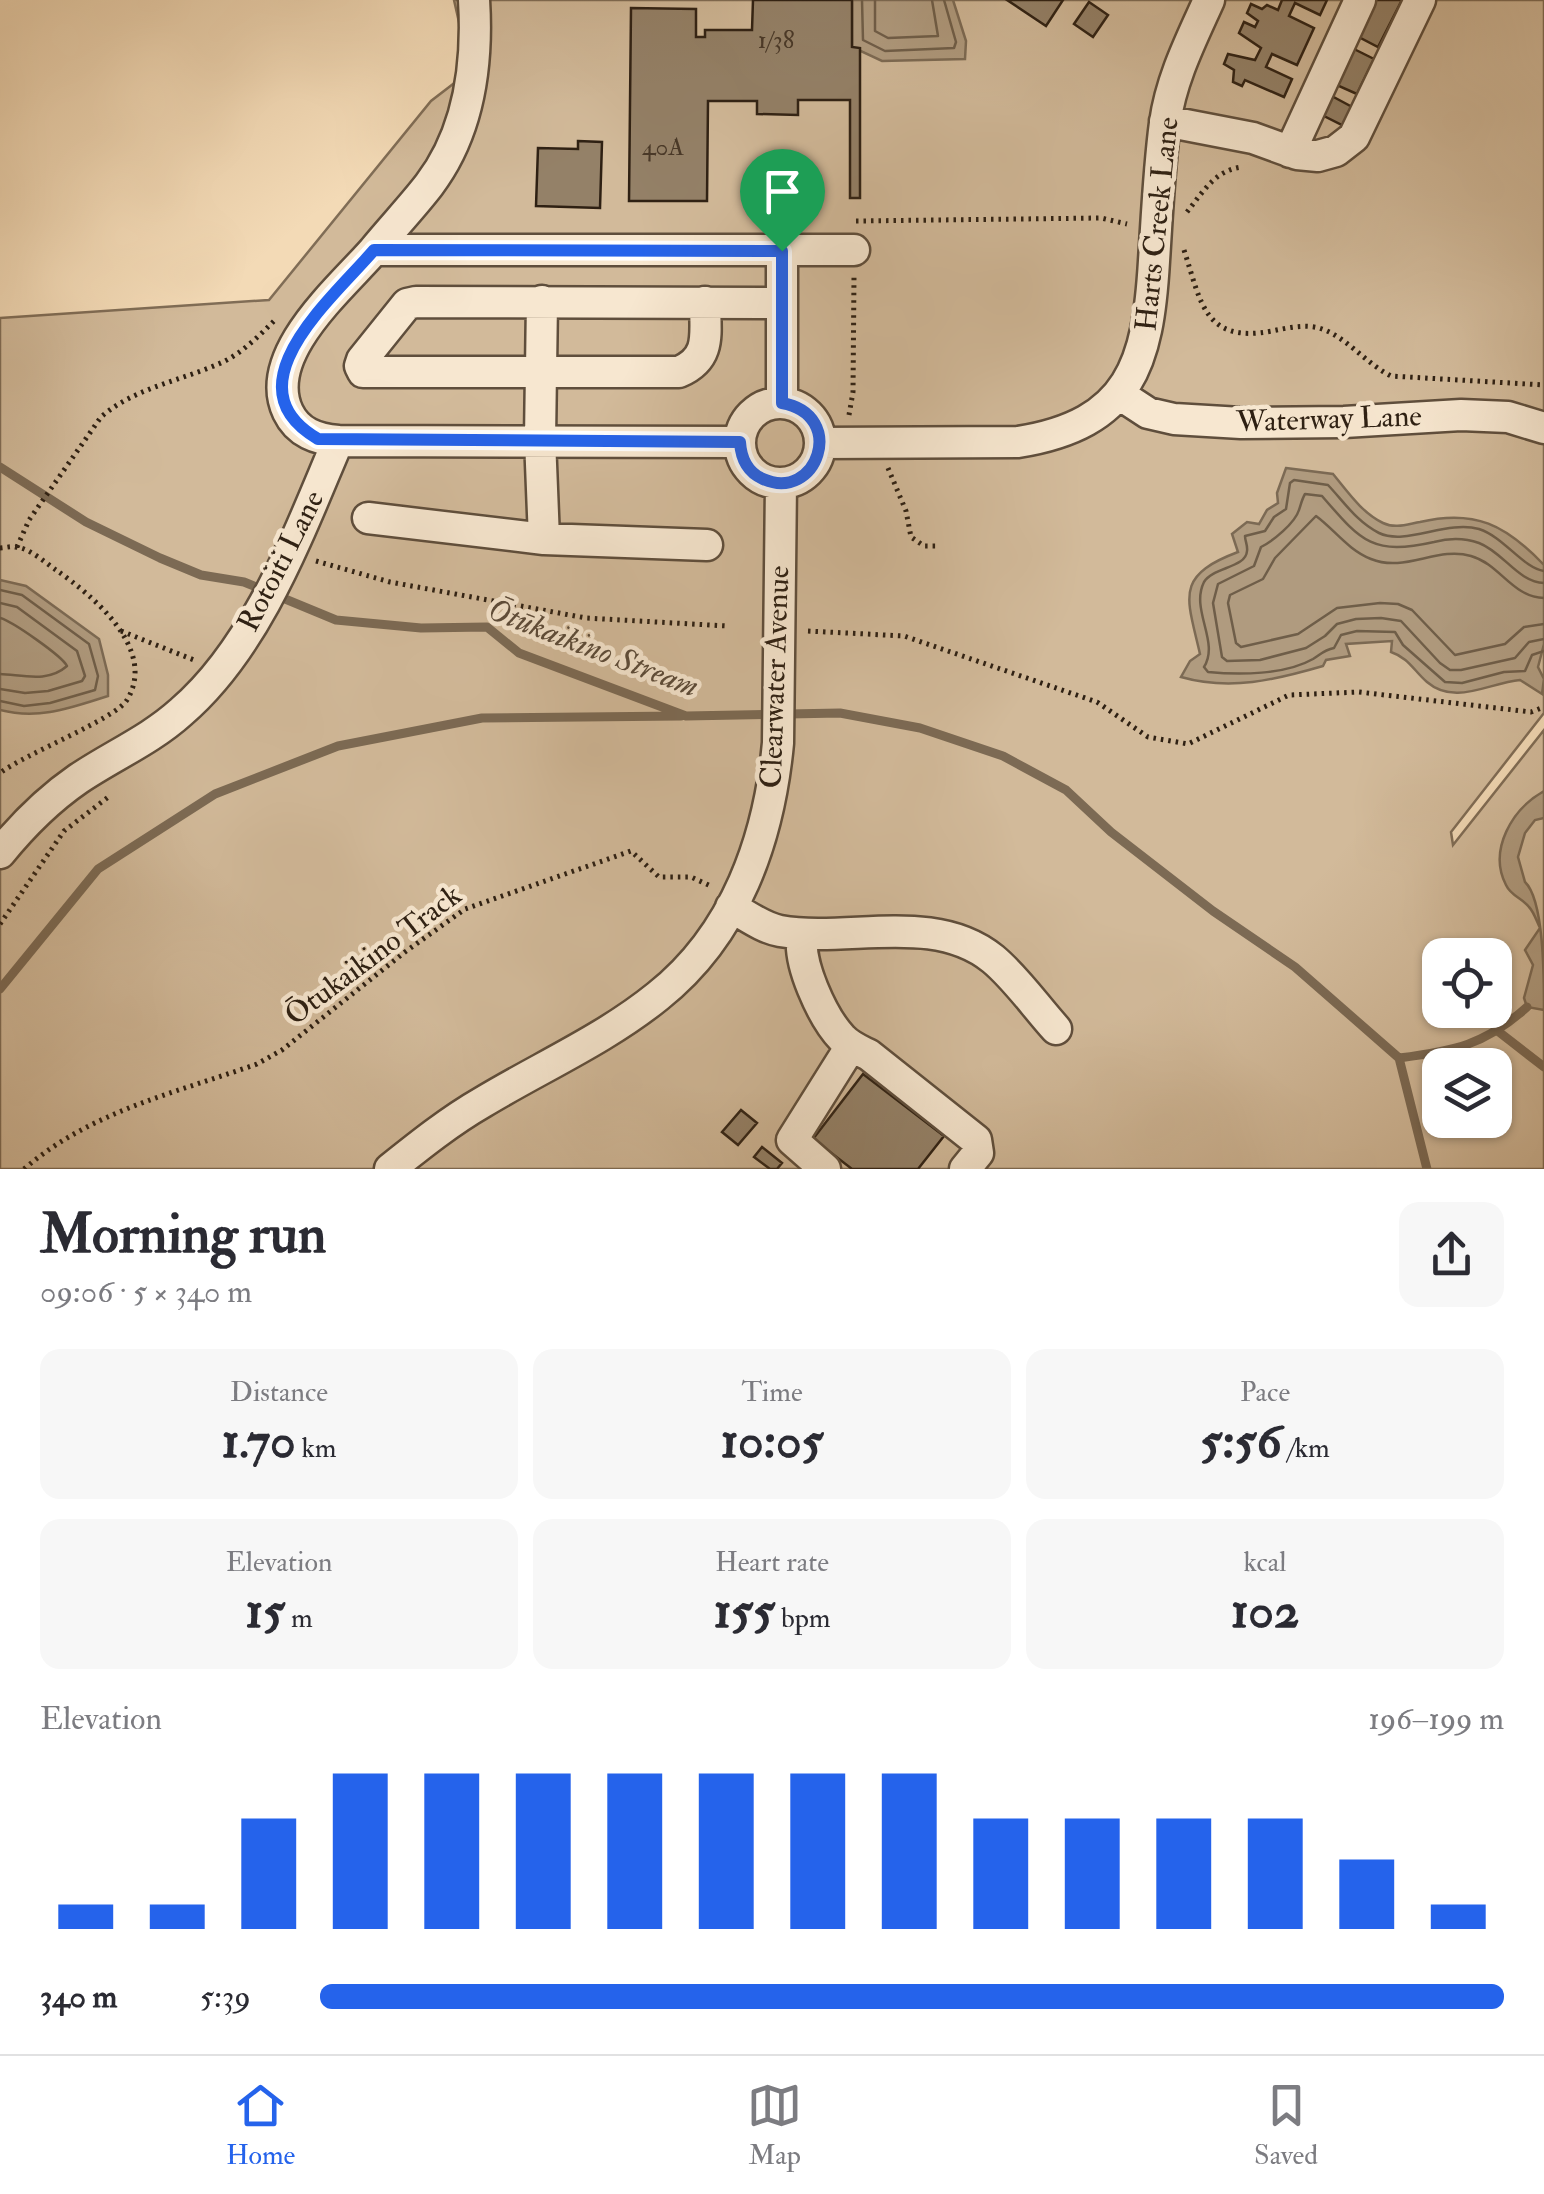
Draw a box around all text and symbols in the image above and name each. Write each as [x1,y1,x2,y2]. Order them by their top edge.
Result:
house number: 1/38 [758,25,795,56]
street label: Harts Creek Lane [1127,115,1187,333]
house number: 40A [642,132,684,163]
pin [740,149,825,252]
icon: arrive [755,164,810,219]
street label: Waterway Lane [1235,397,1422,441]
street label: Rotoiti Lane [230,484,332,638]
street label: Clearwater Avenue [753,565,797,789]
water label: Ōtūkaikino Stream [482,589,704,707]
street label: Ōtukaikino Track [277,877,469,1033]
map controls [1422,938,1512,1138]
button: locate [1422,938,1512,1028]
button: layers [1422,1048,1512,1138]
text: Morning run [40,1200,326,1269]
button: share [1399,1202,1504,1307]
text: 09:06 · 5 × 340 m [40,1272,252,1312]
text: Distance [230,1375,328,1410]
text: Time [741,1375,803,1410]
text: Pace [1240,1375,1290,1410]
text: 1.70 [222,1410,296,1473]
text: 10:05 [720,1410,824,1473]
text: 5:56 [1200,1410,1282,1473]
text: km [296,1431,337,1466]
text: /km [1282,1431,1330,1466]
text: Elevation [226,1545,332,1580]
text: Heart rate [715,1545,829,1580]
text: kcal [1244,1545,1286,1580]
text: 15 [245,1580,285,1643]
text: 155 [713,1580,775,1643]
text: 102 [1231,1580,1299,1643]
text: m [285,1601,313,1636]
text: bpm [775,1601,831,1636]
text: Elevation [40,1699,162,1739]
text: 196–199 m [1368,1699,1504,1739]
text: 340 m [40,1977,117,2017]
text: 5:39 [200,1977,251,2017]
tab: Home [226,2078,295,2173]
tab: Map [747,2078,802,2173]
tab: Saved [1254,2078,1318,2173]

